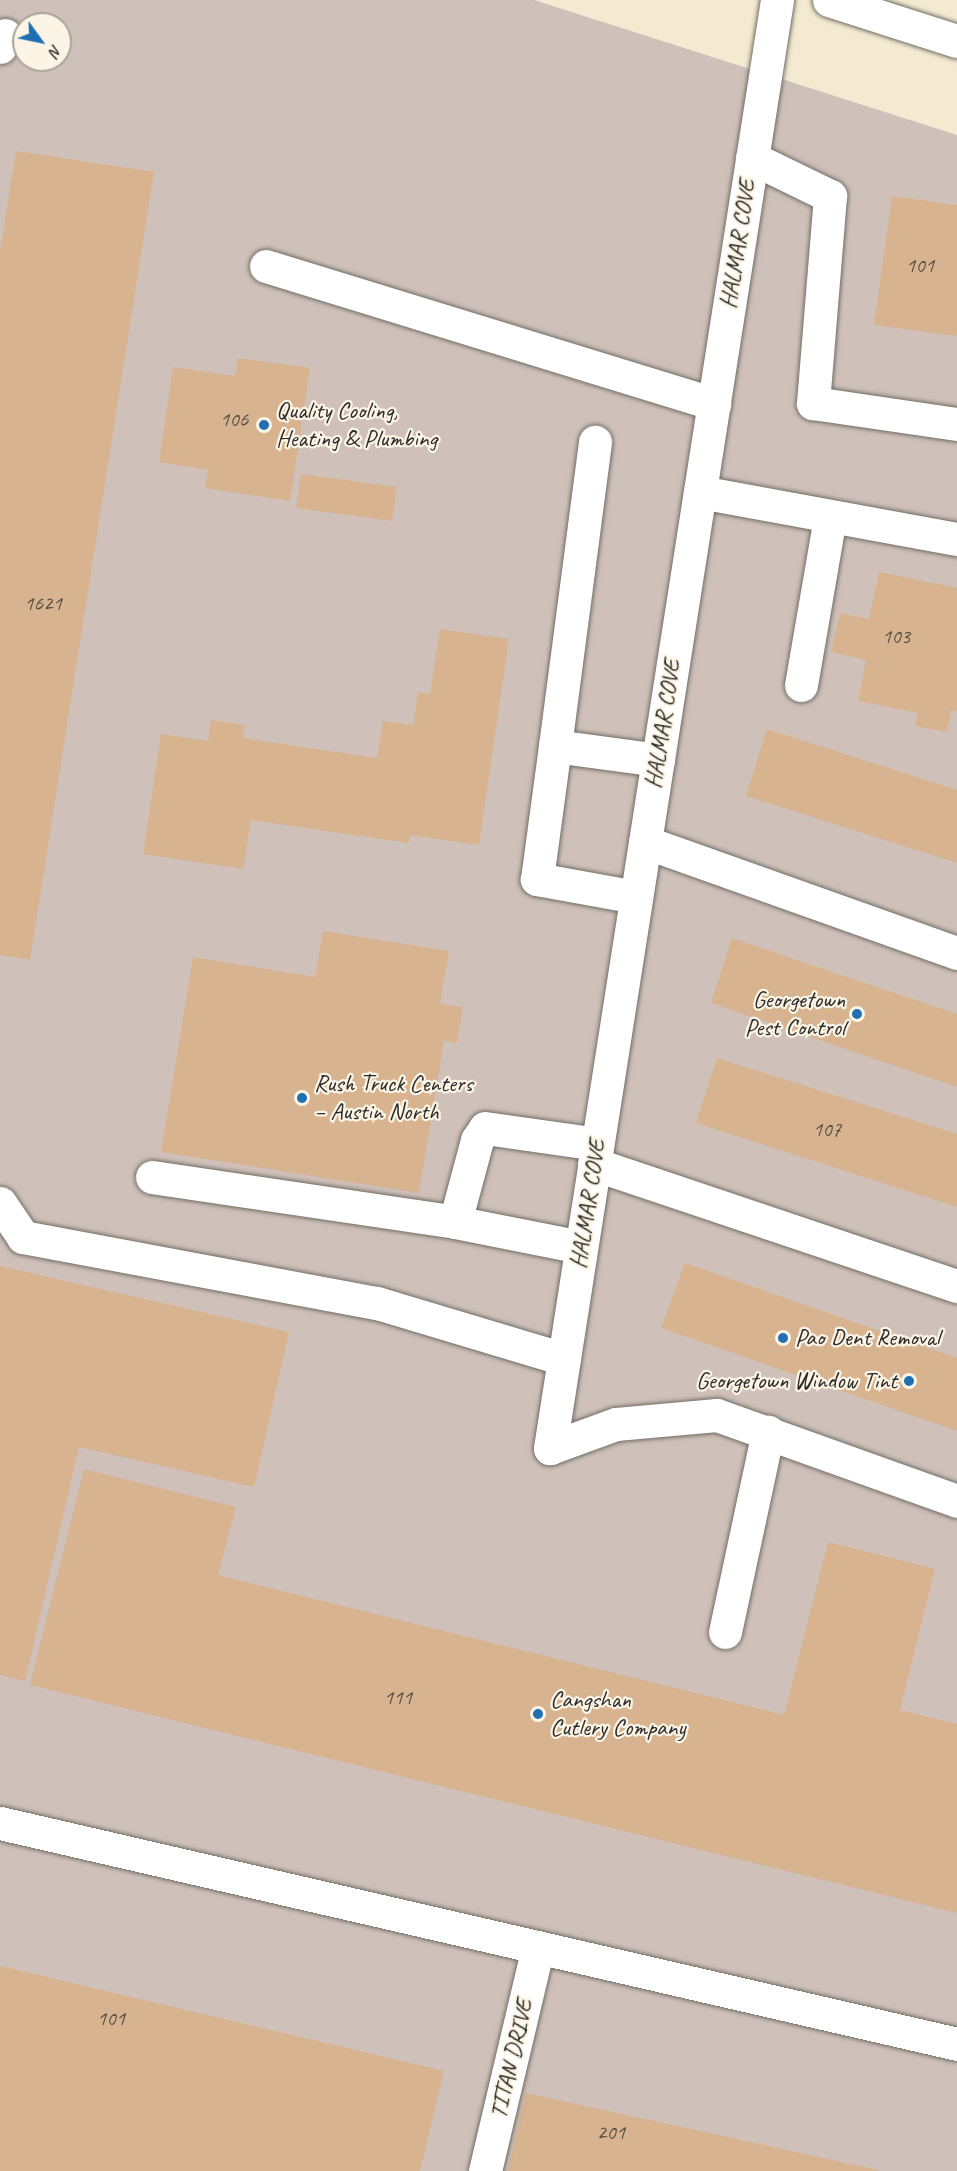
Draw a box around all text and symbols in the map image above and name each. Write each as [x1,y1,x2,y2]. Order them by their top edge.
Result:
north arrow [12,12,72,72]
text: N [44,41,67,60]
street label: HALMAR COVE [714,178,762,310]
house number: 101 [906,252,934,278]
place label: Quality Cooling, Heating & Plumbing [276,397,437,453]
house number: 106 [220,406,248,432]
marker: Quality Cooling, Heating & Plumbing [257,418,271,432]
house number: 1621 [24,590,62,616]
house number: 103 [882,623,910,649]
street label: HALMAR COVE [639,658,687,790]
place label: Georgetown Pest Control [745,986,845,1042]
marker: Georgetown Pest Control [850,1007,864,1021]
place label: Rush Truck Centers – Austin North [314,1070,472,1126]
marker: Rush Truck Centers – Austin North [295,1091,309,1105]
house number: 107 [813,1116,841,1142]
street label: HALMAR COVE [564,1138,612,1270]
place label: Pao Dent Removal [795,1324,941,1352]
marker: Pao Dent Removal [776,1331,790,1345]
place label: Georgetown Window Tint [695,1367,897,1395]
marker: Georgetown Window Tint [902,1374,916,1388]
house number: 111 [384,1684,412,1710]
place label: Cangshan Cutlery Company [550,1686,683,1742]
marker: Cangshan Cutlery Company [531,1707,545,1721]
street label: TITAN DRIVE [484,1997,540,2121]
house number: 101 [97,2005,125,2031]
house number: 201 [597,2119,625,2145]

